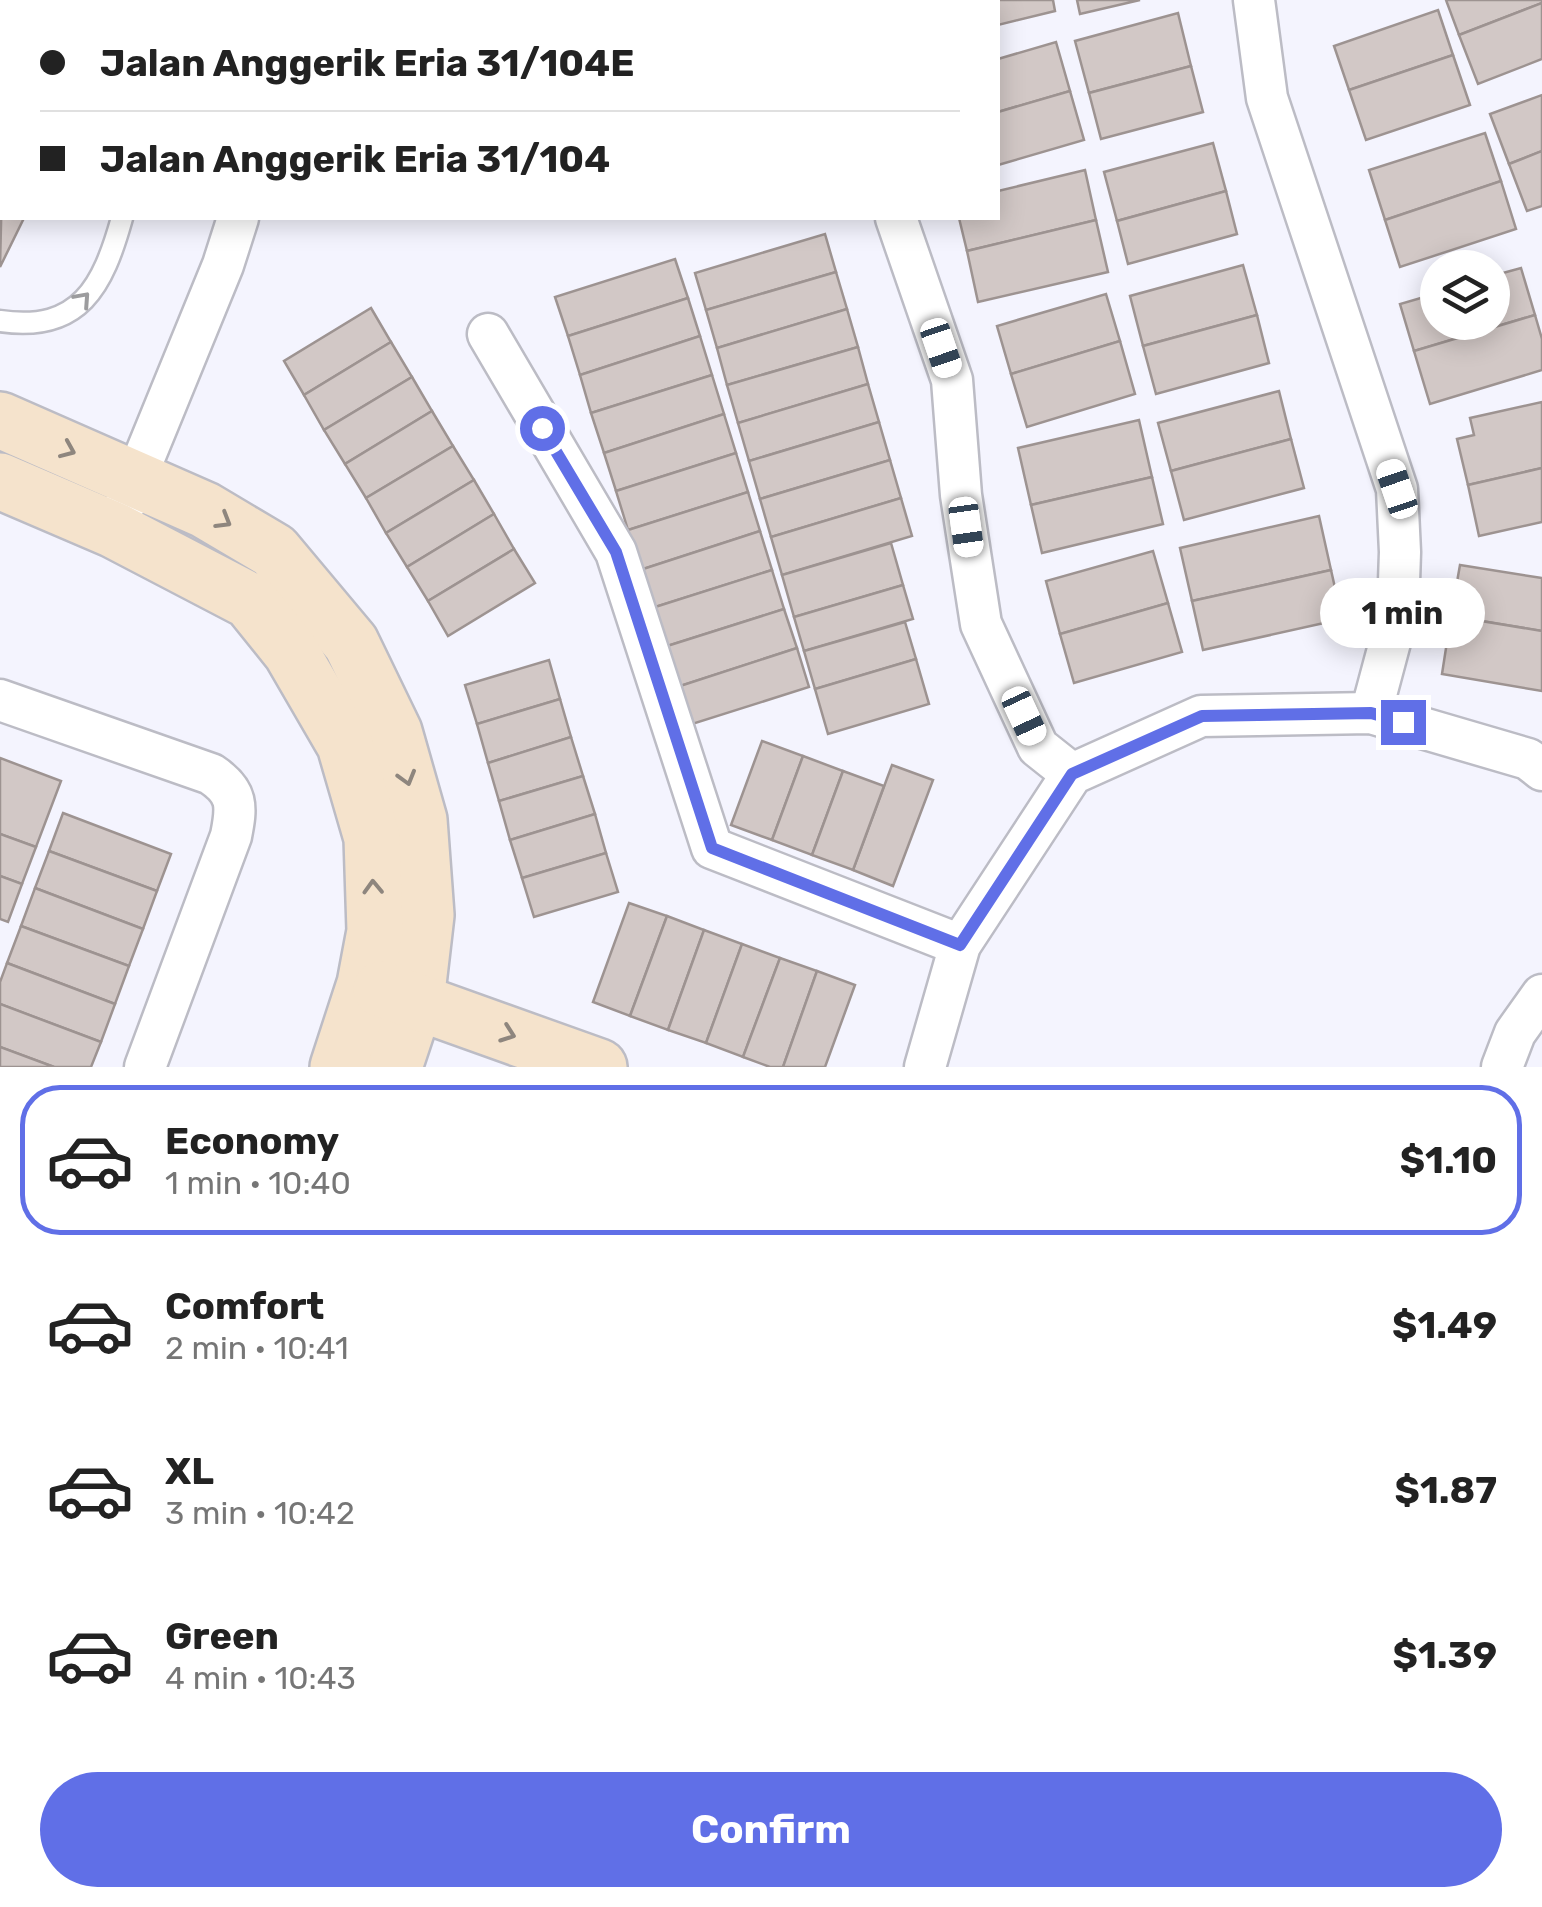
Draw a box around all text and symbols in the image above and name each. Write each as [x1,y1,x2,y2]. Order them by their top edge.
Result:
text: Jalan Anggerik Eria 31/104E [100,40,634,86]
text: Jalan Anggerik Eria 31/104 [100,136,610,182]
map controls [1420,250,1510,340]
button: layers [1420,250,1510,340]
one-way arrow [71,292,89,311]
car [917,315,965,381]
route start [520,406,565,451]
one-way arrow [58,439,76,459]
car [1373,456,1421,522]
car [947,495,985,559]
one-way arrow [213,509,231,528]
callout: 1 min [1320,577,1486,647]
text: 1 min [1362,594,1443,632]
car [998,682,1050,750]
route end [1381,700,1426,745]
one-way arrow [395,769,416,786]
one-way arrow [363,879,384,895]
one-way arrow [498,1022,515,1043]
icon: car [45,1115,135,1205]
text: Economy [165,1118,339,1164]
text: $1.10 [1400,1137,1497,1183]
text: 1 min · 10:40 [165,1164,351,1202]
icon: car [45,1280,135,1370]
text: Comfort [165,1283,324,1329]
text: $1.49 [1392,1302,1497,1348]
text: 2 min · 10:41 [165,1329,349,1367]
icon: car [45,1445,135,1535]
text: XL [165,1448,214,1494]
text: $1.87 [1395,1467,1497,1513]
text: 3 min · 10:42 [165,1494,355,1532]
icon: car [45,1610,135,1700]
text: Green [165,1613,279,1659]
text: $1.39 [1393,1632,1497,1678]
text: 4 min · 10:43 [165,1659,356,1697]
button: Confirm [40,1772,1502,1887]

